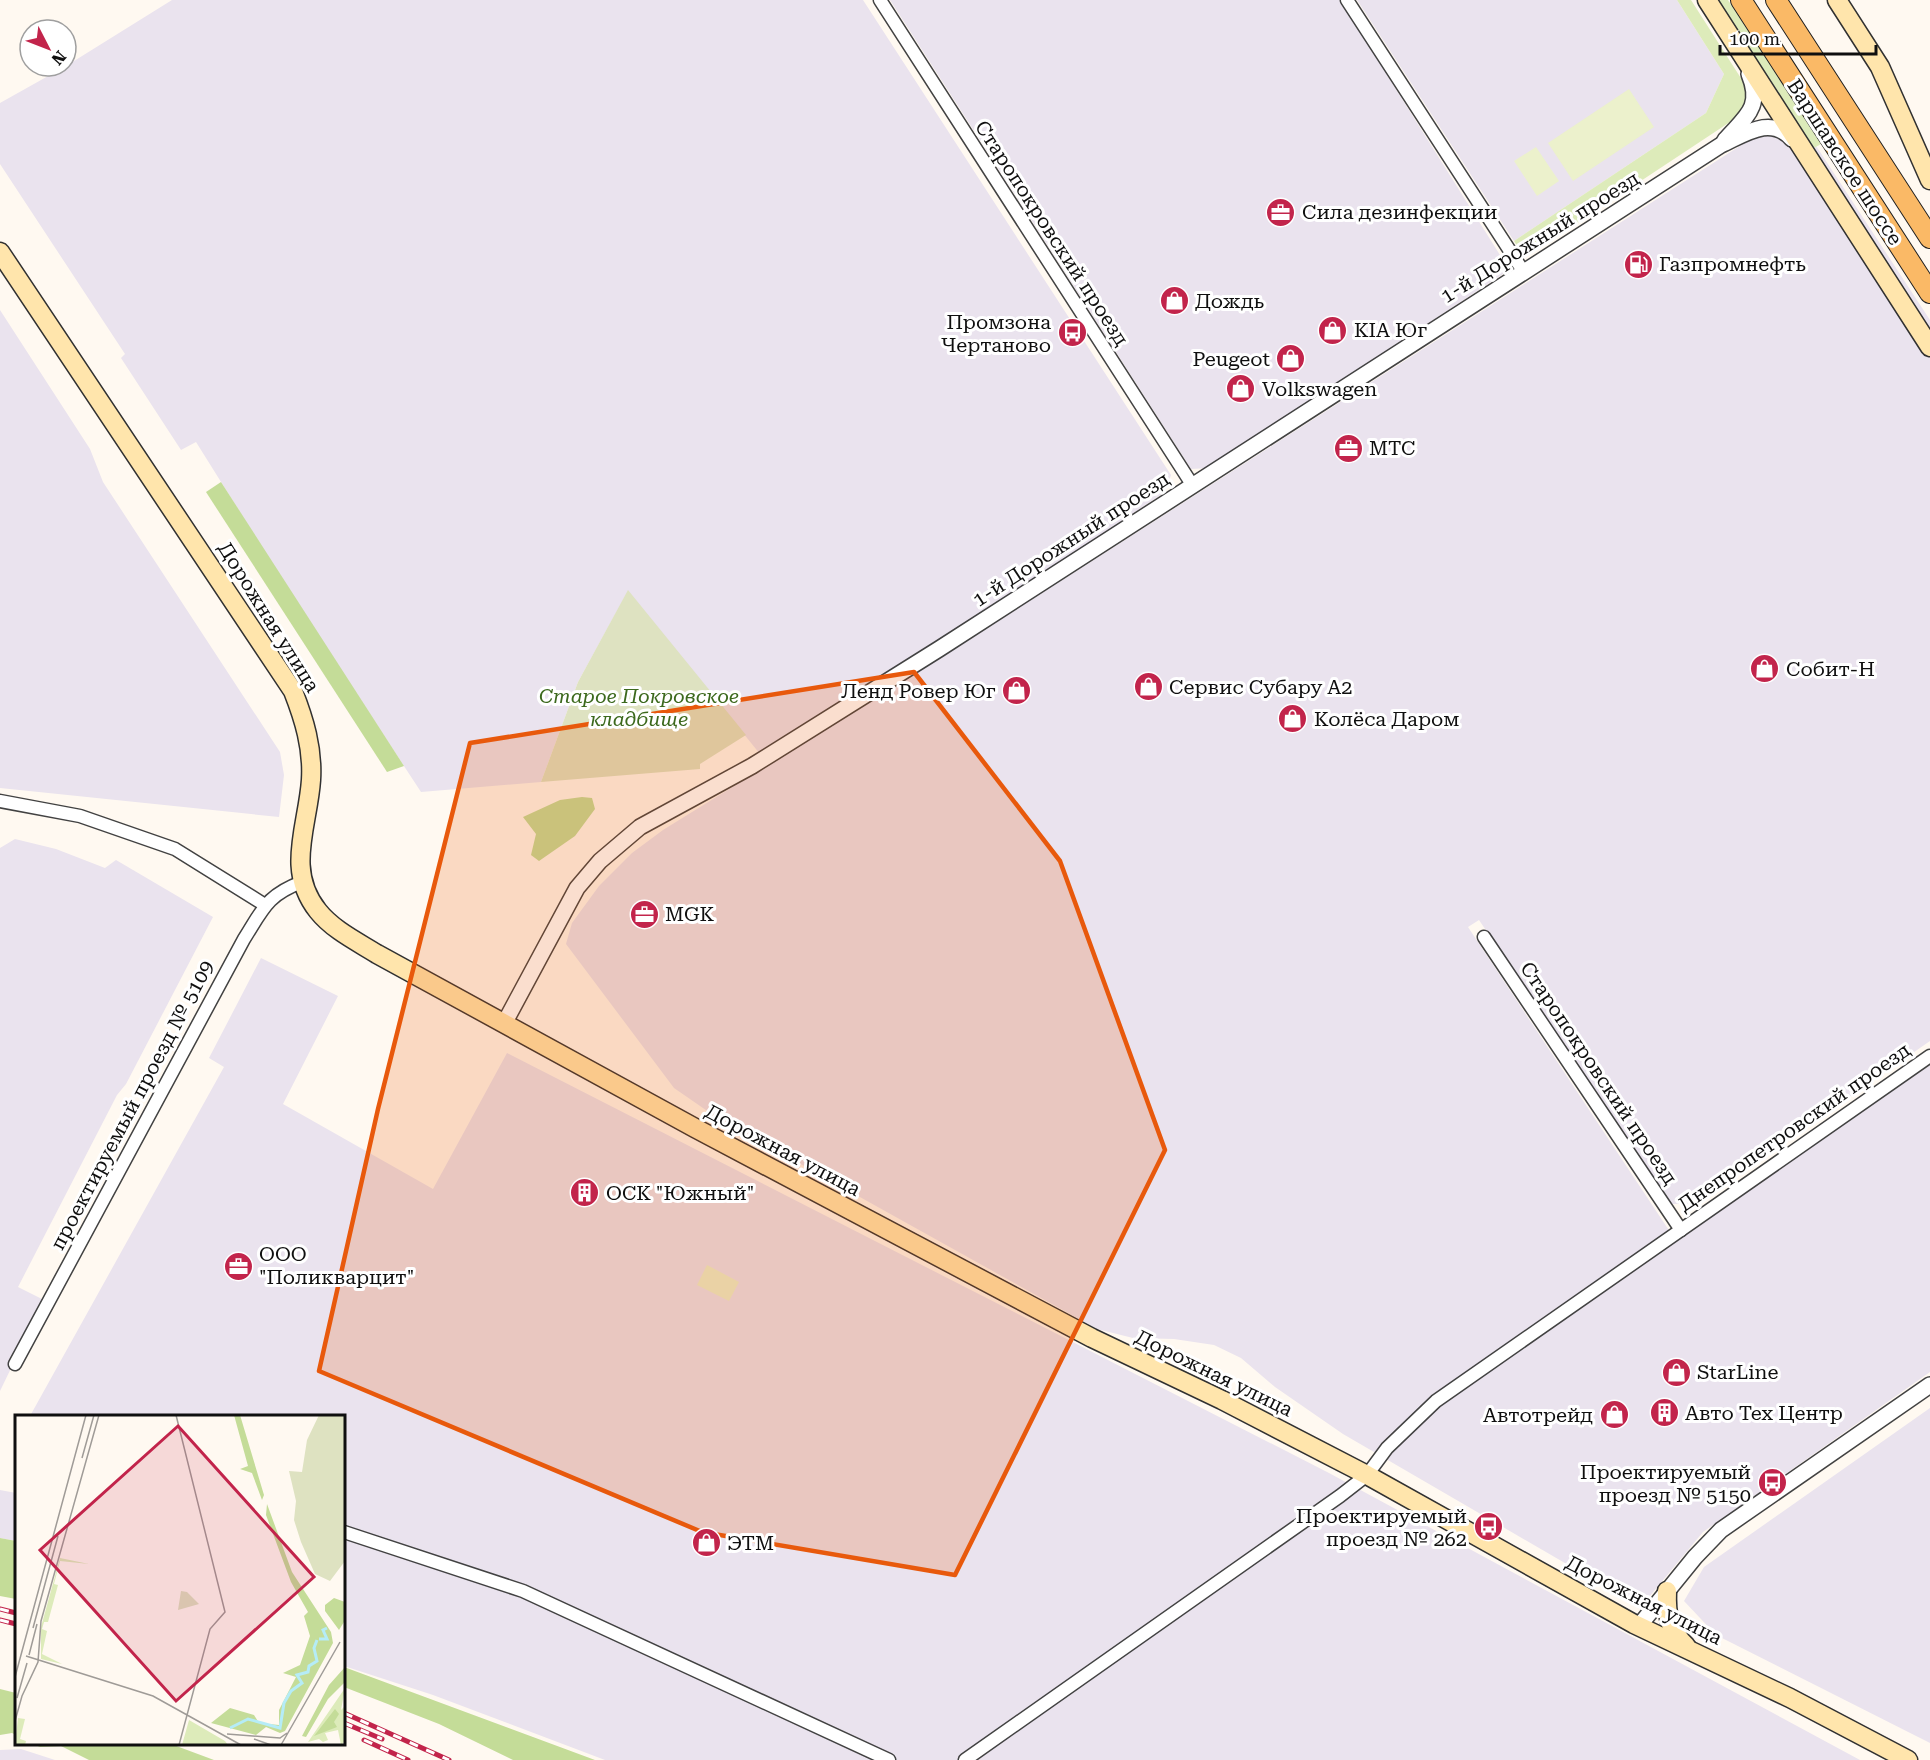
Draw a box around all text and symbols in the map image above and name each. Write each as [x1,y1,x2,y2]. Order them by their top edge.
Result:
north arrow [18,18,78,78]
scale bar [1720,18,1876,56]
text: 100 m [1729,28,1780,49]
text: N [48,47,70,69]
street label: Варшавское шоссе [1782,74,1908,250]
street label: Старопокровский проезд [970,116,1134,350]
street label: 1-й Дорожный проезд [1436,166,1644,308]
office icon: Сила дезинфекции [1265,196,1297,228]
place label: Сила дезинфекции [1302,200,1497,224]
fuel station icon: Газпромнефть [1622,248,1654,280]
place label: Газпромнефть [1659,252,1806,276]
shop icon: Дождь [1158,285,1190,317]
place label: Дождь [1195,289,1265,313]
place label: Промзона Чертаново [941,310,1051,357]
shop icon: KIA Юг [1317,314,1349,346]
bus stop icon: Промзона Чертаново [1056,317,1088,349]
place label: KIA Юг [1354,318,1427,342]
shop icon: Peugeot [1275,343,1307,375]
place label: Peugeot [1192,347,1271,371]
shop icon: Volkswagen [1225,373,1257,405]
place label: Volkswagen [1262,377,1377,401]
office icon: МТС [1332,432,1364,464]
place label: МТС [1369,436,1415,460]
street label: 1-й Дорожный проезд [968,466,1174,612]
street label: Дорожная улица [213,537,325,697]
shop icon: Собит-Н [1749,653,1781,685]
place label: Собит-Н [1786,657,1875,681]
shop icon: Сервис Субару А2 [1132,671,1164,703]
shop icon: Ленд Ровер Юг [1001,675,1033,707]
place label: Сервис Субару А2 [1169,675,1353,699]
place label: Ленд Ровер Юг [841,679,996,703]
park label: Старое Покровское кладбище [539,684,739,731]
shop icon: Колёса Даром [1277,703,1309,735]
place label: Колёса Даром [1314,707,1460,731]
office icon: MGK [628,898,660,930]
place label: MGK [665,902,715,926]
street label: проектируемый проезд № 5109 [45,956,219,1254]
street label: Старопокровский проезд [1515,957,1683,1189]
street label: Днепропетровский проезд [1673,1037,1915,1216]
street label: Дорожная улица [701,1099,865,1201]
building icon: ОСК "Южный" [569,1177,601,1209]
place label: ОСК "Южный" [606,1181,754,1205]
place label: ООО "Поликварцит" [259,1242,414,1289]
office icon: ООО "Поликварцит" [222,1250,254,1282]
street label: Дорожная улица [1131,1324,1297,1422]
shop icon: StarLine [1660,1356,1692,1388]
place label: StarLine [1697,1360,1778,1384]
building icon: Авто Тех Центр [1648,1397,1680,1429]
shop icon: Автотрейд [1598,1399,1630,1431]
place label: Авто Тех Центр [1685,1401,1843,1425]
place label: Автотрейд [1483,1403,1593,1427]
inset map [15,1415,345,1745]
place label: Проектируемый проезд № 5150 [1580,1460,1751,1507]
bus stop icon: Проектируемый проезд № 5150 [1756,1467,1788,1499]
place label: Проектируемый проезд № 262 [1296,1504,1467,1551]
bus stop icon: Проектируемый проезд № 262 [1472,1511,1504,1543]
shop icon: ЭТМ [690,1527,722,1559]
place label: ЭТМ [727,1531,774,1555]
street label: Дорожная улица [1562,1550,1726,1650]

